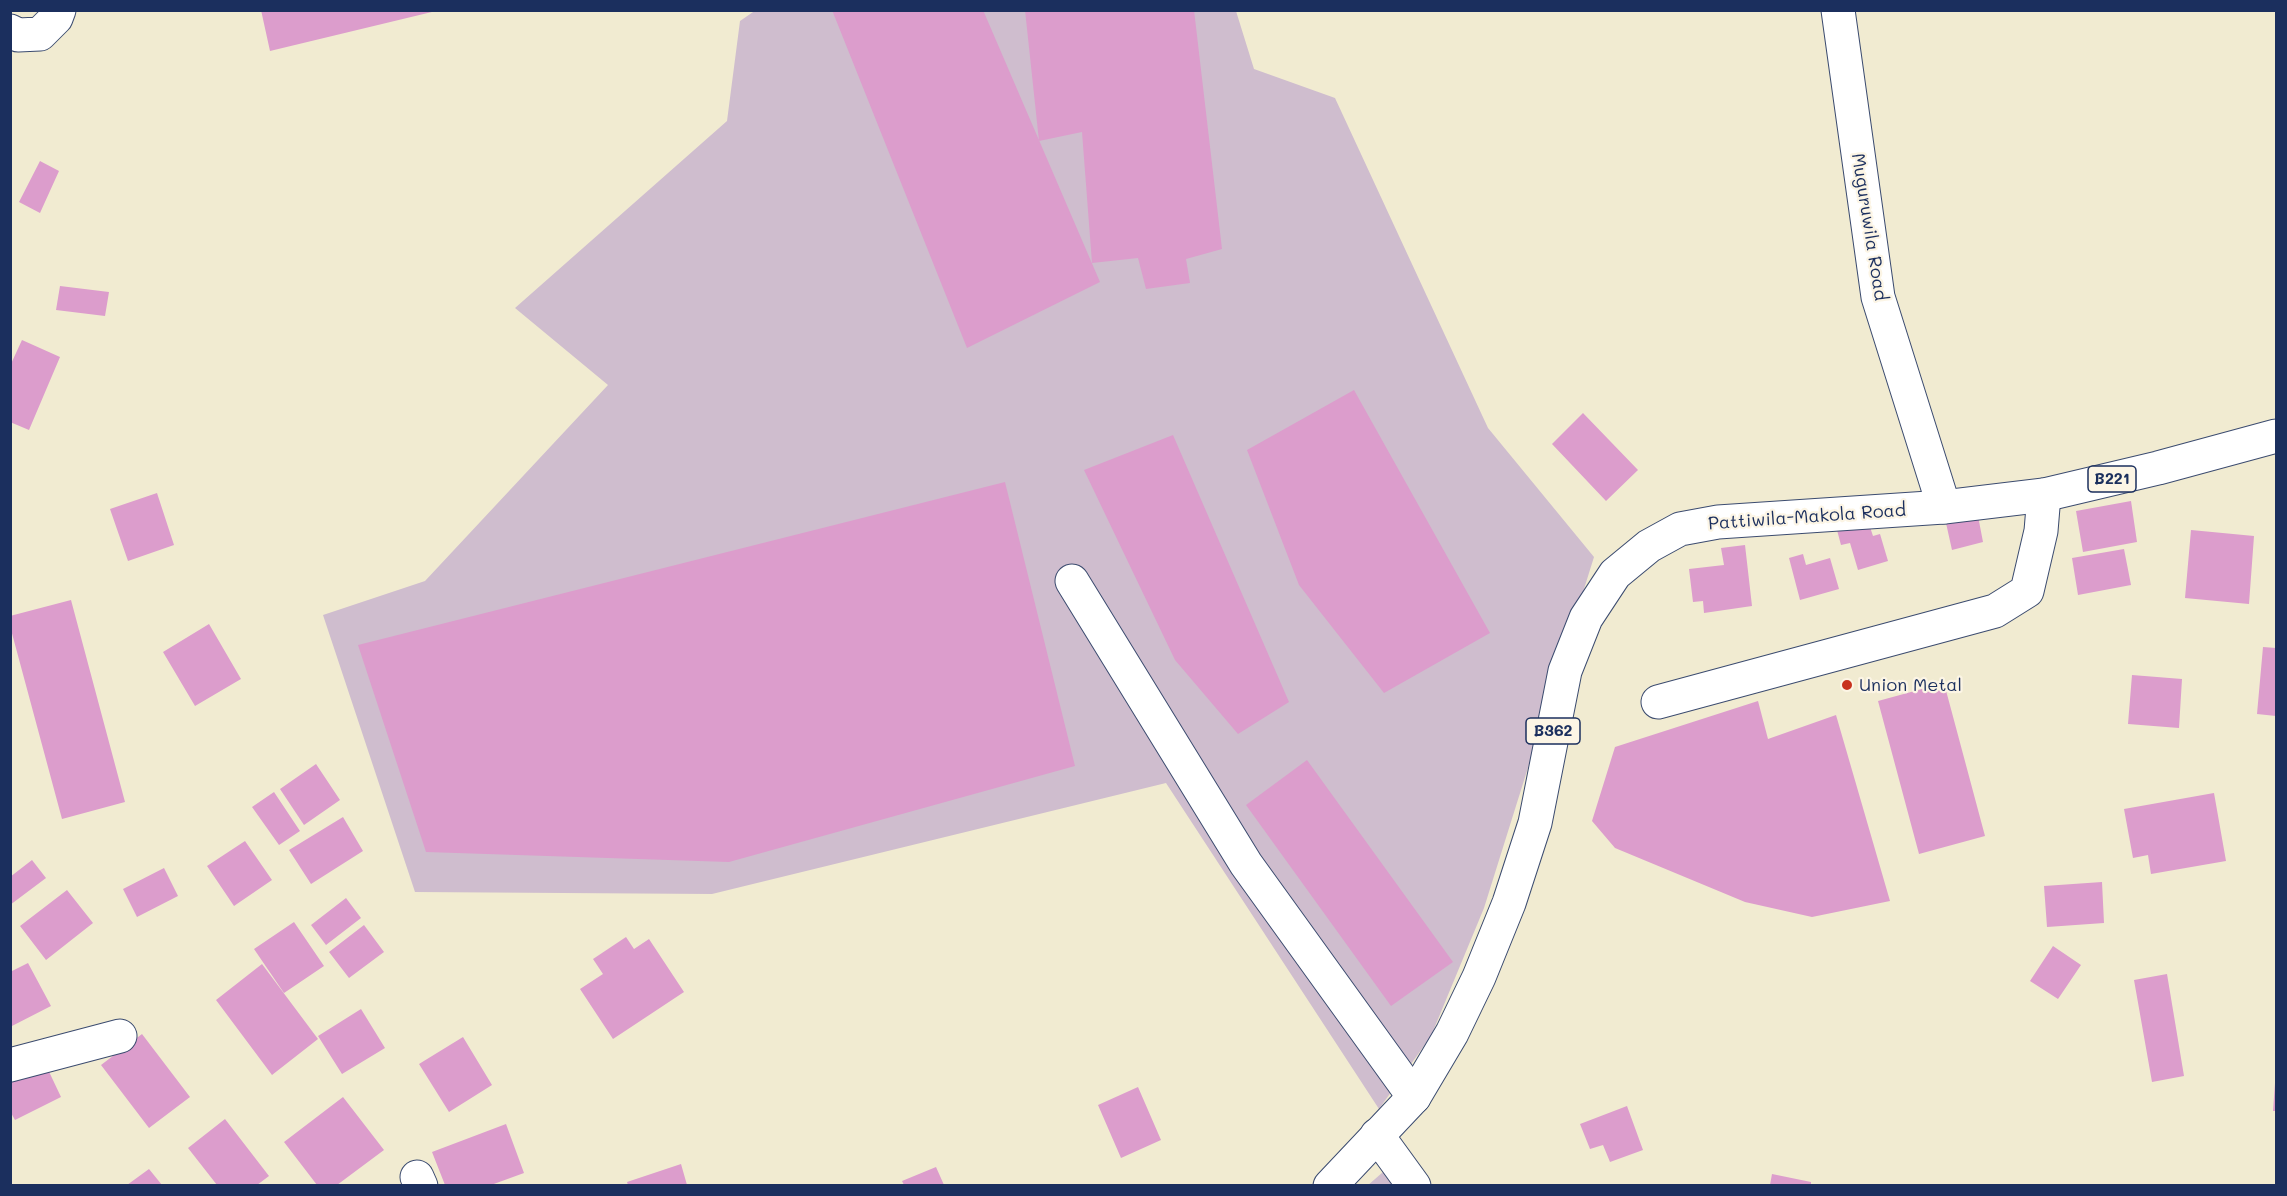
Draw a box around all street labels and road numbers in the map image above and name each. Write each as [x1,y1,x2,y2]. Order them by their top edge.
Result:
street label: Muguruwila Road [1847,152,1891,302]
road number: B221 [2088,466,2136,492]
street label: Pattiwila-Makola Road [1707,499,1907,535]
road number: B362 [1526,718,1580,744]

